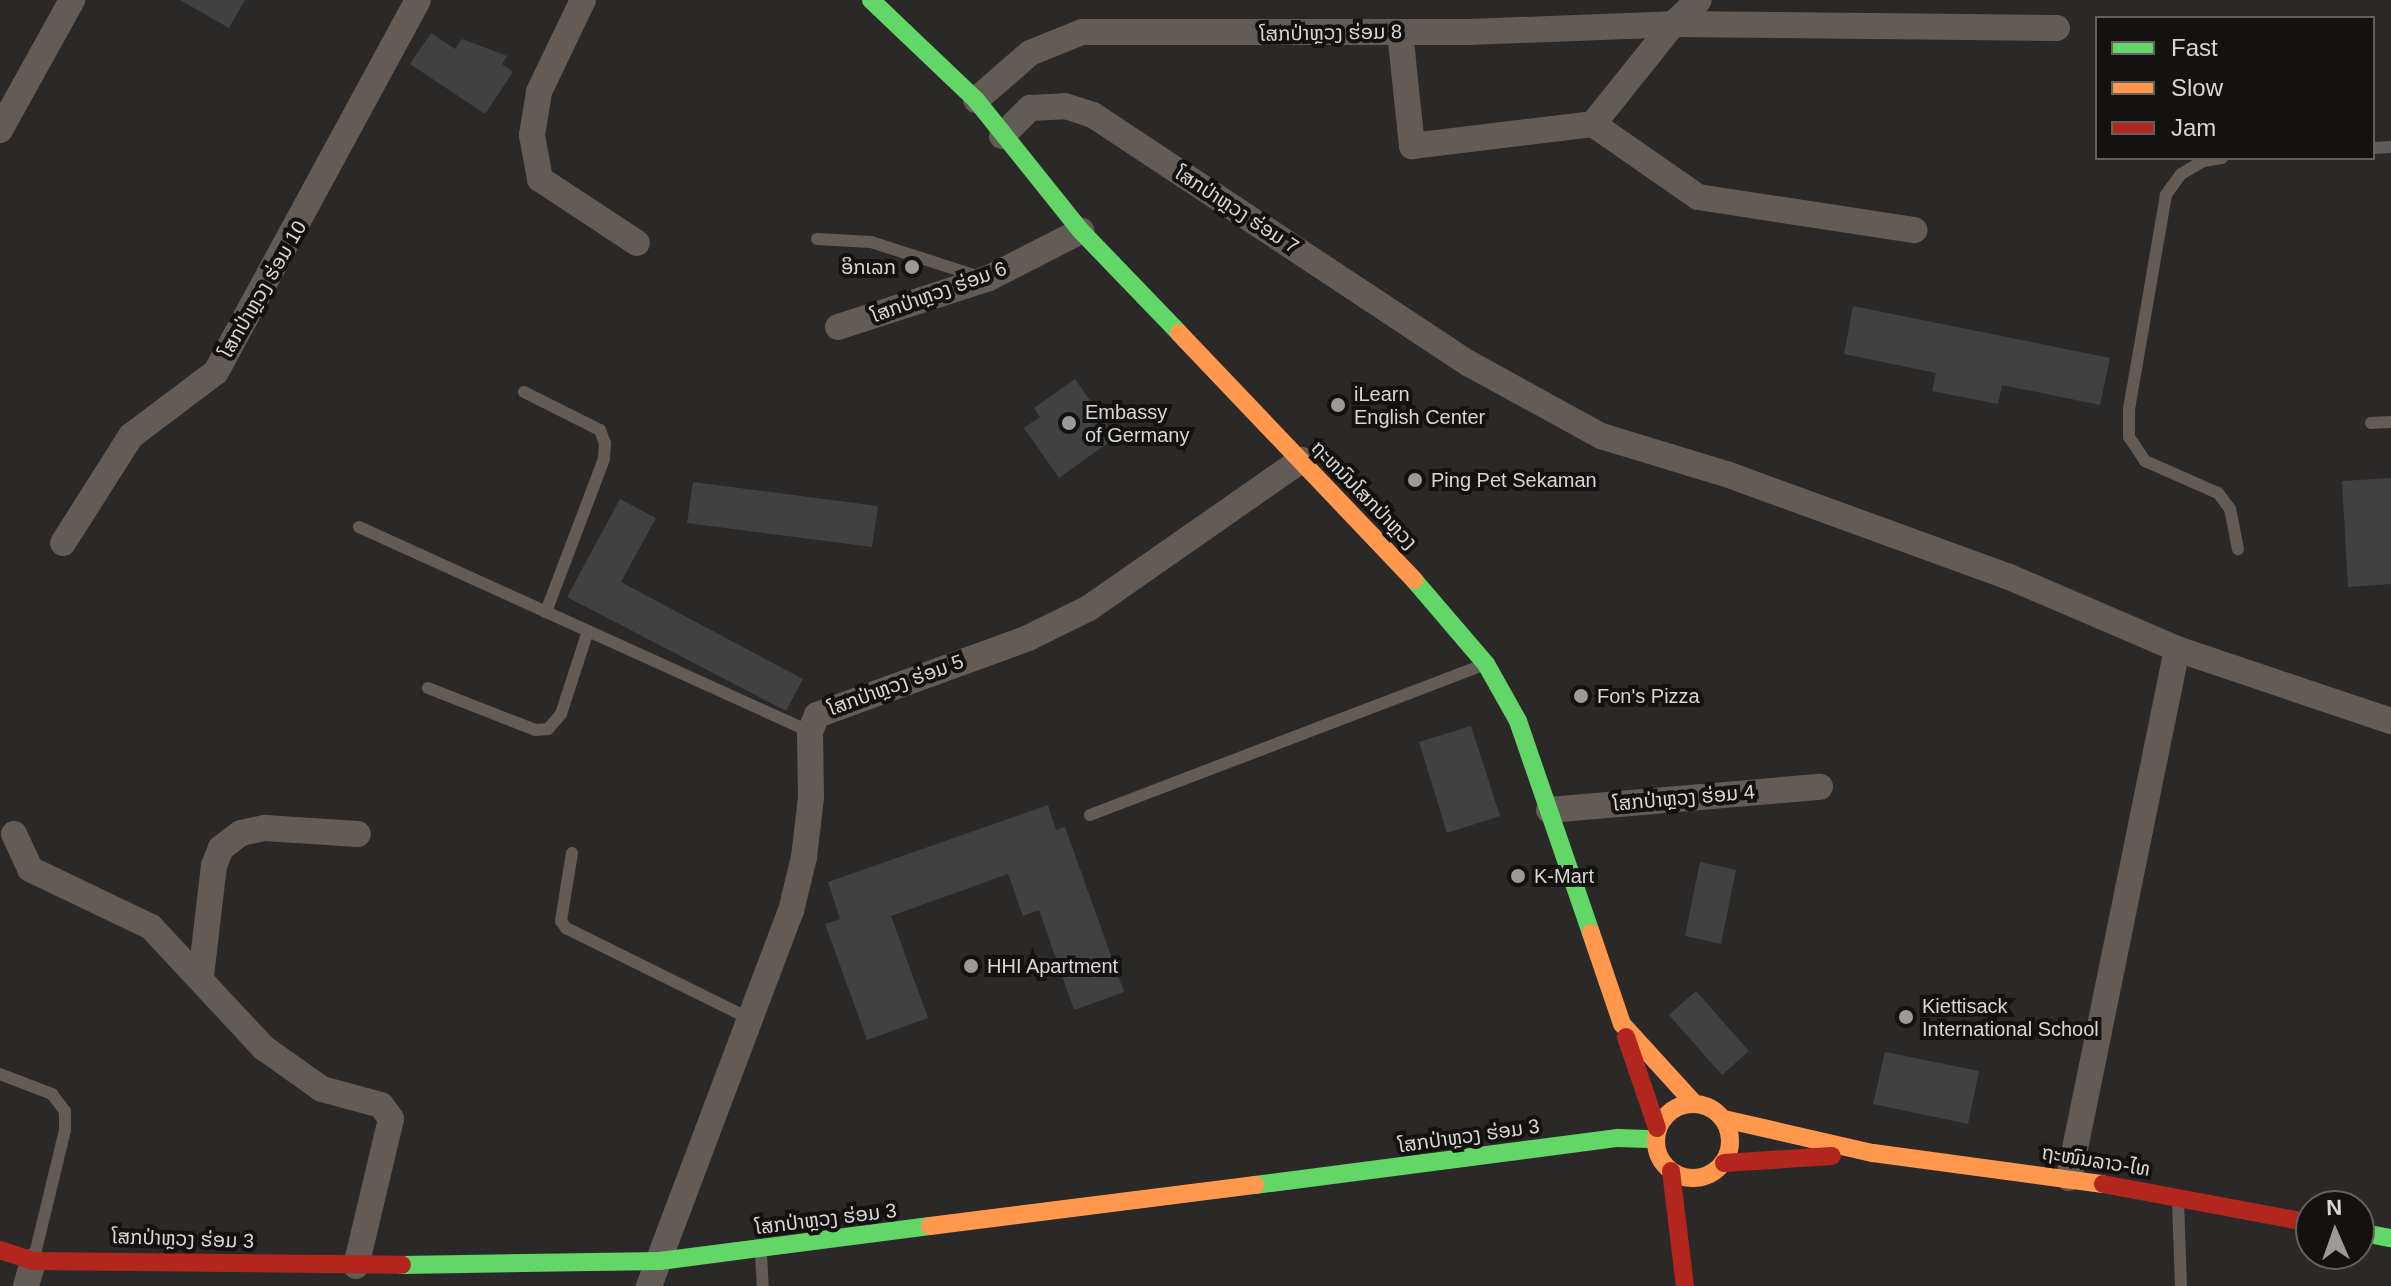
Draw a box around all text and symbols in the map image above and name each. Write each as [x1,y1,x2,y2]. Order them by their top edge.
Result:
legend [2095,16,2375,160]
street label: ໂສກປ່າຫຼວງ ຮ່ອມ 8 [1260,20,1402,46]
text: Fast [2171,34,2218,61]
text: Slow [2171,74,2223,101]
text: Jam [2171,114,2216,141]
street label: ໂສກປ່າຫຼວງ ຮ່ອມ 7 [1171,161,1303,259]
street label: ໂສກປ່າຫຼວງ ຮ່ອມ 10 [214,217,312,361]
place label: ອິກເລກ [841,255,896,279]
street label: ໂສກປ່າຫຼວງ ຮ່ອມ 6 [868,256,1010,328]
marker: ອິກເລກ [903,258,921,276]
place label: iLearn English Center [1354,382,1485,429]
marker: iLearn English Center [1329,396,1347,414]
place label: Embassy of Germany [1085,400,1189,447]
marker: Embassy of Germany [1060,414,1078,432]
street label: ຖະຫນົນໂສກປ່າຫຼວງ [1306,436,1422,554]
place label: Ping Pet Sekaman [1431,468,1597,492]
marker: Ping Pet Sekaman [1406,471,1424,489]
street label: ໂສກປ່າຫຼວງ ຮ່ອມ 5 [825,649,967,721]
place label: Fon's Pizza [1597,684,1700,708]
marker: Fon's Pizza [1572,687,1590,705]
street label: ໂສກປ່າຫຼວງ ຮ່ອມ 4 [1612,780,1756,816]
place label: K-Mart [1534,864,1594,888]
marker: K-Mart [1509,867,1527,885]
place label: HHI Apartment [987,954,1119,978]
marker: HHI Apartment [962,957,980,975]
place label: Kiettisack International School [1922,994,2099,1041]
marker: Kiettisack International School [1897,1008,1915,1026]
street label: ໂສກປ່າຫຼວງ ຮ່ອມ 3 [1397,1114,1541,1158]
street label: ຖະໜົນລາວ-ໄທ [2040,1141,2152,1181]
north arrow [2295,1190,2375,1270]
text: N [2326,1195,2343,1220]
street label: ໂສກປ່າຫຼວງ ຮ່ອມ 3 [754,1198,898,1240]
street label: ໂສກປ່າຫຼວງ ຮ່ອມ 3 [112,1225,254,1253]

